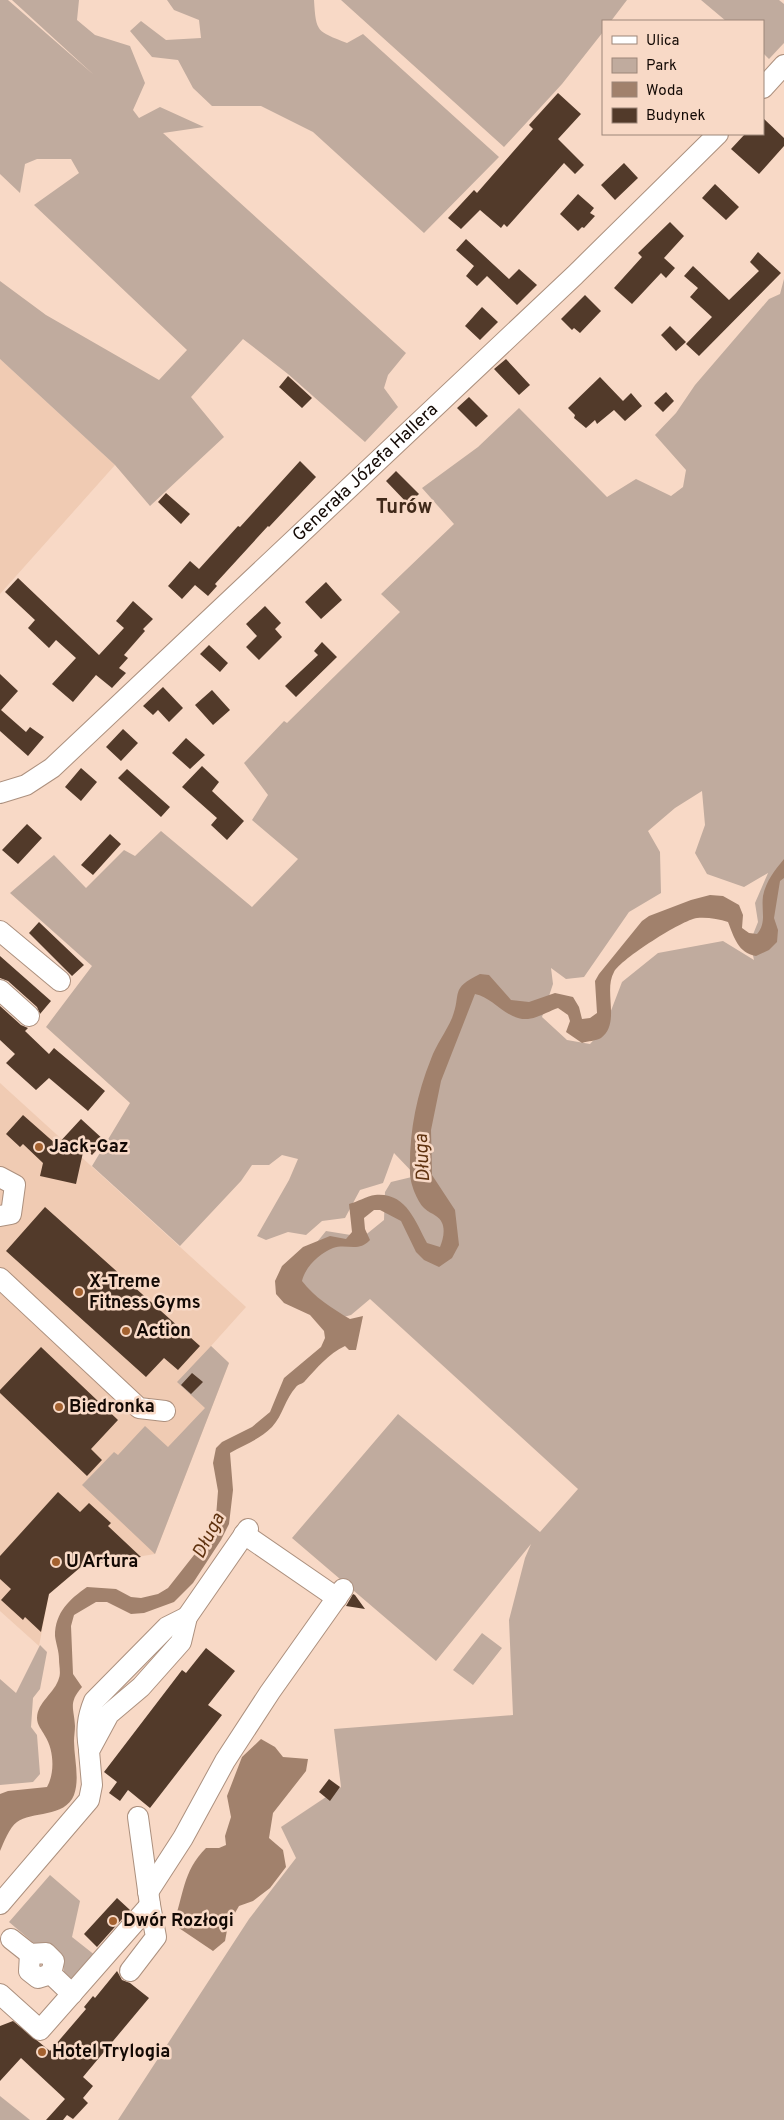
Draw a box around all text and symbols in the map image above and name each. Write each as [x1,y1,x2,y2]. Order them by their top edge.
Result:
legend [602,20,764,135]
text: Ulica [646,32,679,51]
text: Park [646,57,677,76]
text: Woda [646,82,683,101]
text: Budynek [646,107,705,126]
street label: Generała Józefa Hallera [288,398,443,547]
district label: Turów [376,495,432,521]
water label: Długa [410,1133,436,1183]
place label: Jack-Gaz [49,1136,129,1159]
marker: Jack-Gaz [33,1141,45,1153]
place label: X-Treme Fitness Gyms [89,1271,201,1315]
marker: X-Treme Fitness Gyms [73,1286,85,1298]
place label: Action [136,1320,191,1343]
marker: Action [120,1325,132,1337]
place label: Biedronka [69,1396,155,1419]
marker: Biedronka [53,1401,65,1413]
water label: Długa [187,1509,231,1563]
place label: U Artura [66,1551,138,1574]
marker: U Artura [50,1556,62,1568]
place label: Dwór Rozłogi [123,1910,234,1933]
marker: Dwór Rozłogi [107,1915,119,1927]
place label: Hotel Trylogia [52,2041,170,2064]
marker: Hotel Trylogia [36,2046,48,2058]

